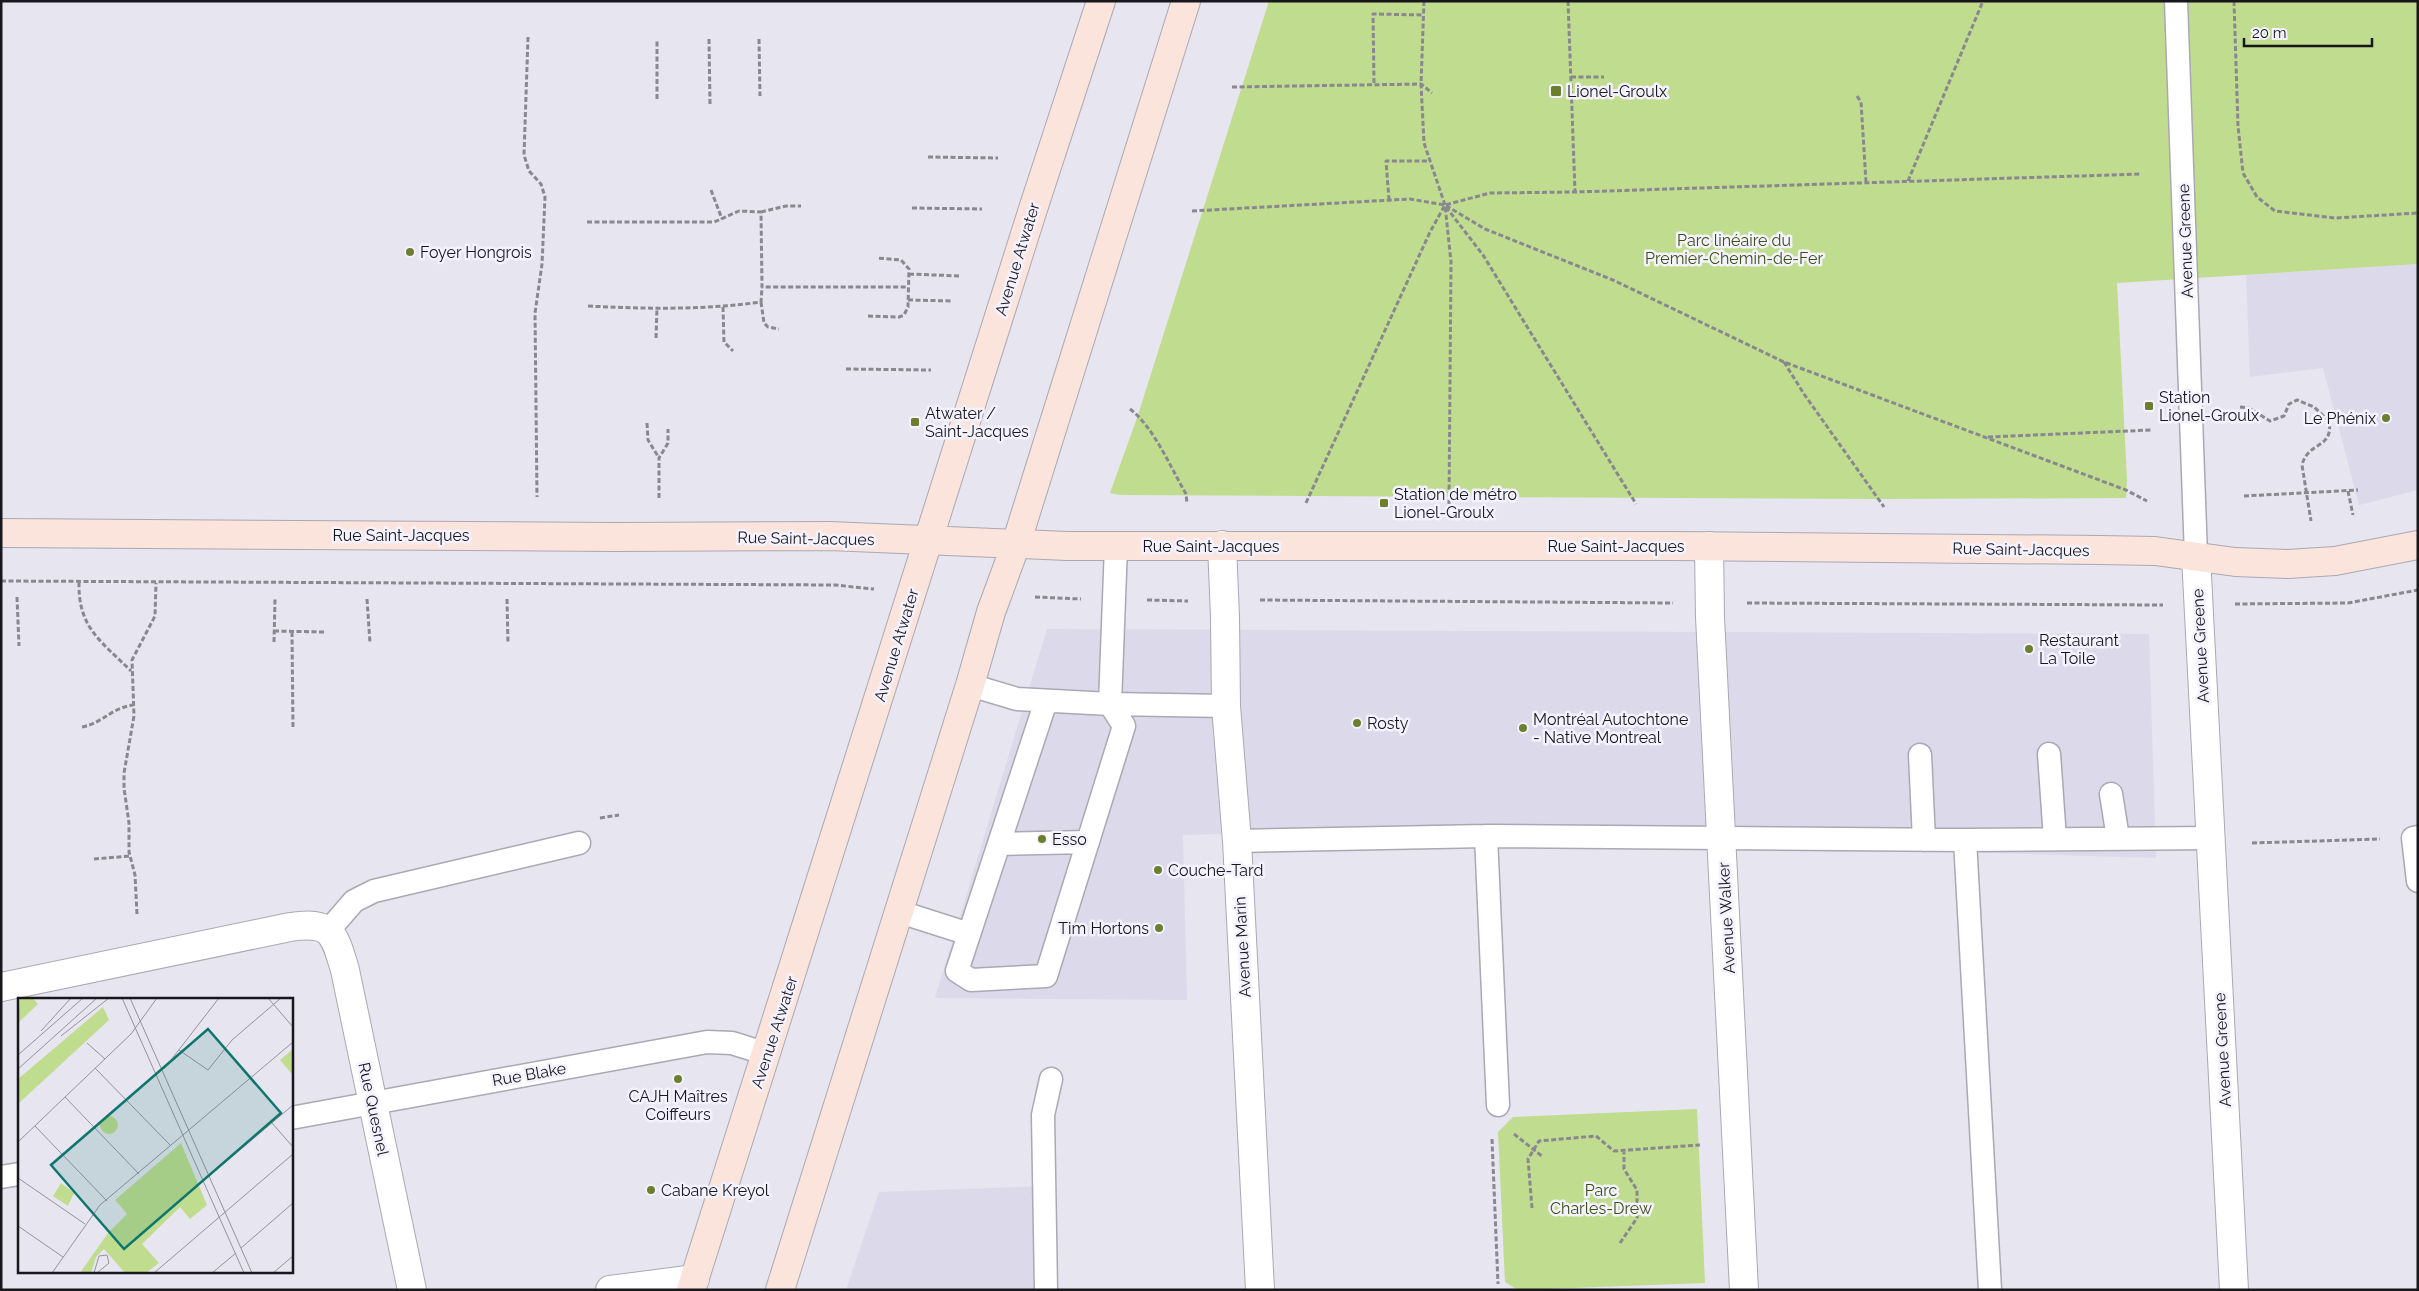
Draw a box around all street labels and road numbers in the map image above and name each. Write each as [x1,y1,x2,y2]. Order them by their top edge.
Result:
street label: Avenue Greene [2174,183,2197,299]
street label: Avenue Atwater [991,200,1044,318]
street label: Rue Saint-Jacques [332,526,470,545]
street label: Rue Saint-Jacques [737,528,875,549]
street label: Rue Saint-Jacques [1142,537,1280,556]
street label: Rue Saint-Jacques [1547,537,1685,556]
street label: Rue Saint-Jacques [1952,539,2090,560]
street label: Avenue Atwater [870,586,923,704]
street label: Avenue Greene [2188,588,2213,704]
street label: Avenue Walker [1714,861,1739,974]
street label: Avenue Marin [1230,896,1255,998]
street label: Avenue Atwater [747,973,802,1091]
street label: Avenue Greene [2210,992,2235,1108]
street label: Rue Blake [491,1059,567,1090]
street label: Rue Quesnel [354,1061,393,1158]

